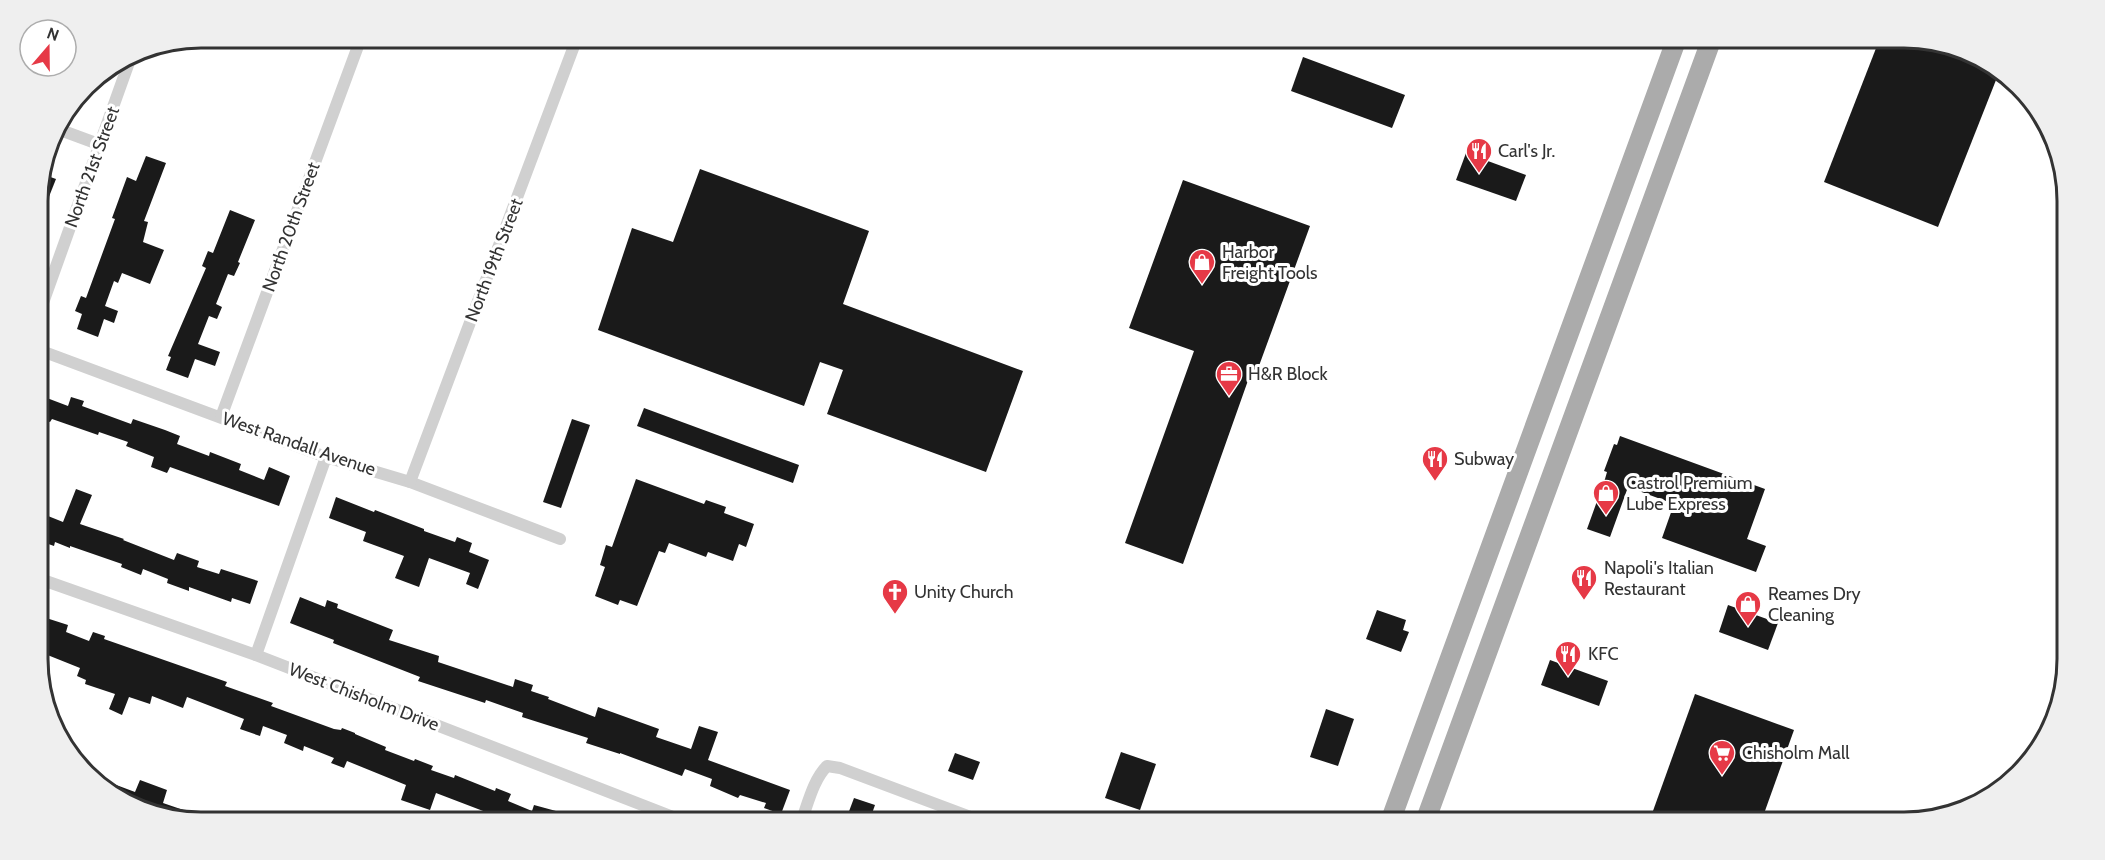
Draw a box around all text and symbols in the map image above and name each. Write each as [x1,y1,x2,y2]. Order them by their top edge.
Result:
north arrow [18,18,78,78]
text: N [44,24,62,45]
street label: North 21st Street [60,104,124,230]
restaurant icon: Carl's Jr. [1464,136,1494,174]
place label: Carl's Jr. [1498,140,1555,162]
street label: North 20th Street [257,159,325,295]
street label: North 19th Street [460,195,528,325]
place label: Harbor Freight Tools [1222,241,1317,284]
shop icon: Harbor Freight Tools [1187,247,1217,285]
office icon: H&R Block [1214,359,1244,397]
place label: H&R Block [1248,363,1328,385]
street label: West Randall Avenue [219,407,379,481]
restaurant icon: Subway [1420,444,1450,482]
place label: Subway [1454,448,1514,470]
place label: Castrol Premium Lube Express [1626,472,1753,515]
shop icon: Castrol Premium Lube Express [1591,478,1621,516]
place label: Napoli's Italian Restaurant [1604,557,1714,600]
restaurant icon: Napoli's Italian Restaurant [1569,563,1599,601]
church icon: Unity Church [880,577,910,615]
place label: Unity Church [914,581,1014,603]
place label: Reames Dry Cleaning [1768,583,1861,626]
shop icon: Reames Dry Cleaning [1733,589,1763,627]
restaurant icon: KFC [1553,639,1583,677]
place label: KFC [1588,643,1619,665]
street label: West Chisholm Drive [286,658,442,736]
supermarket icon: Chisholm Mall [1707,738,1737,776]
place label: Chisholm Mall [1742,742,1850,764]

